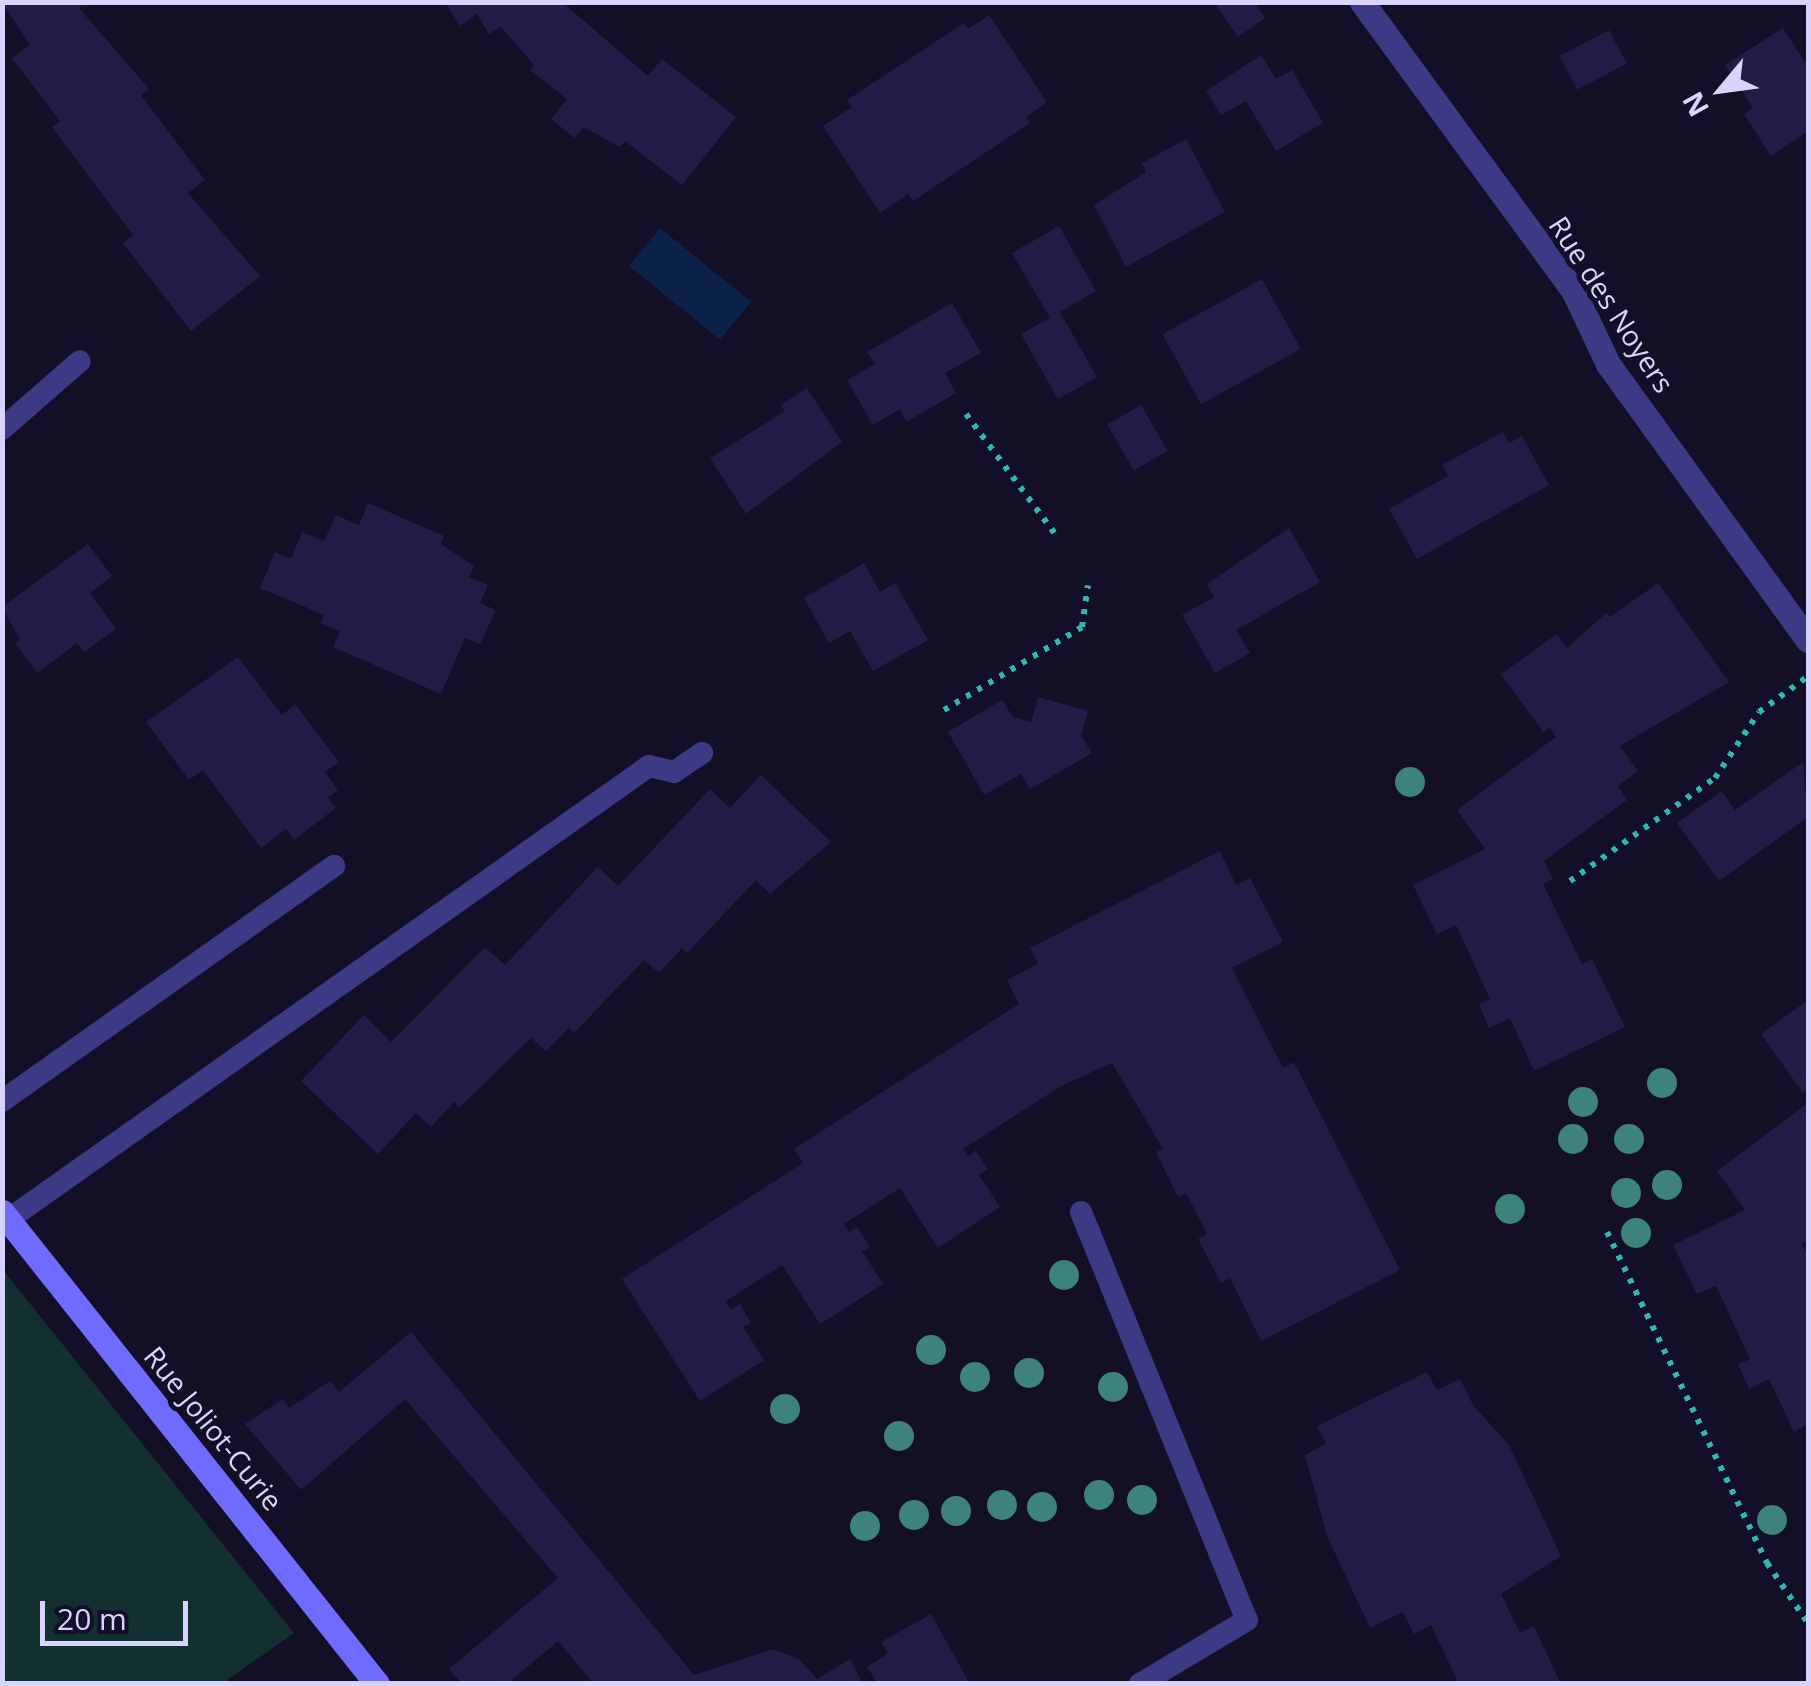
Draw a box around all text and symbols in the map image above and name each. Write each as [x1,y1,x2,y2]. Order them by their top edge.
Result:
north arrow [1671,40,1771,140]
text: N [1673,85,1717,124]
street label: Rue des Noyers [1543,210,1681,398]
street label: Rue Joliot-Curie [138,1339,290,1517]
scale bar [45,1581,192,1643]
text: 20 m [57,1598,127,1639]

